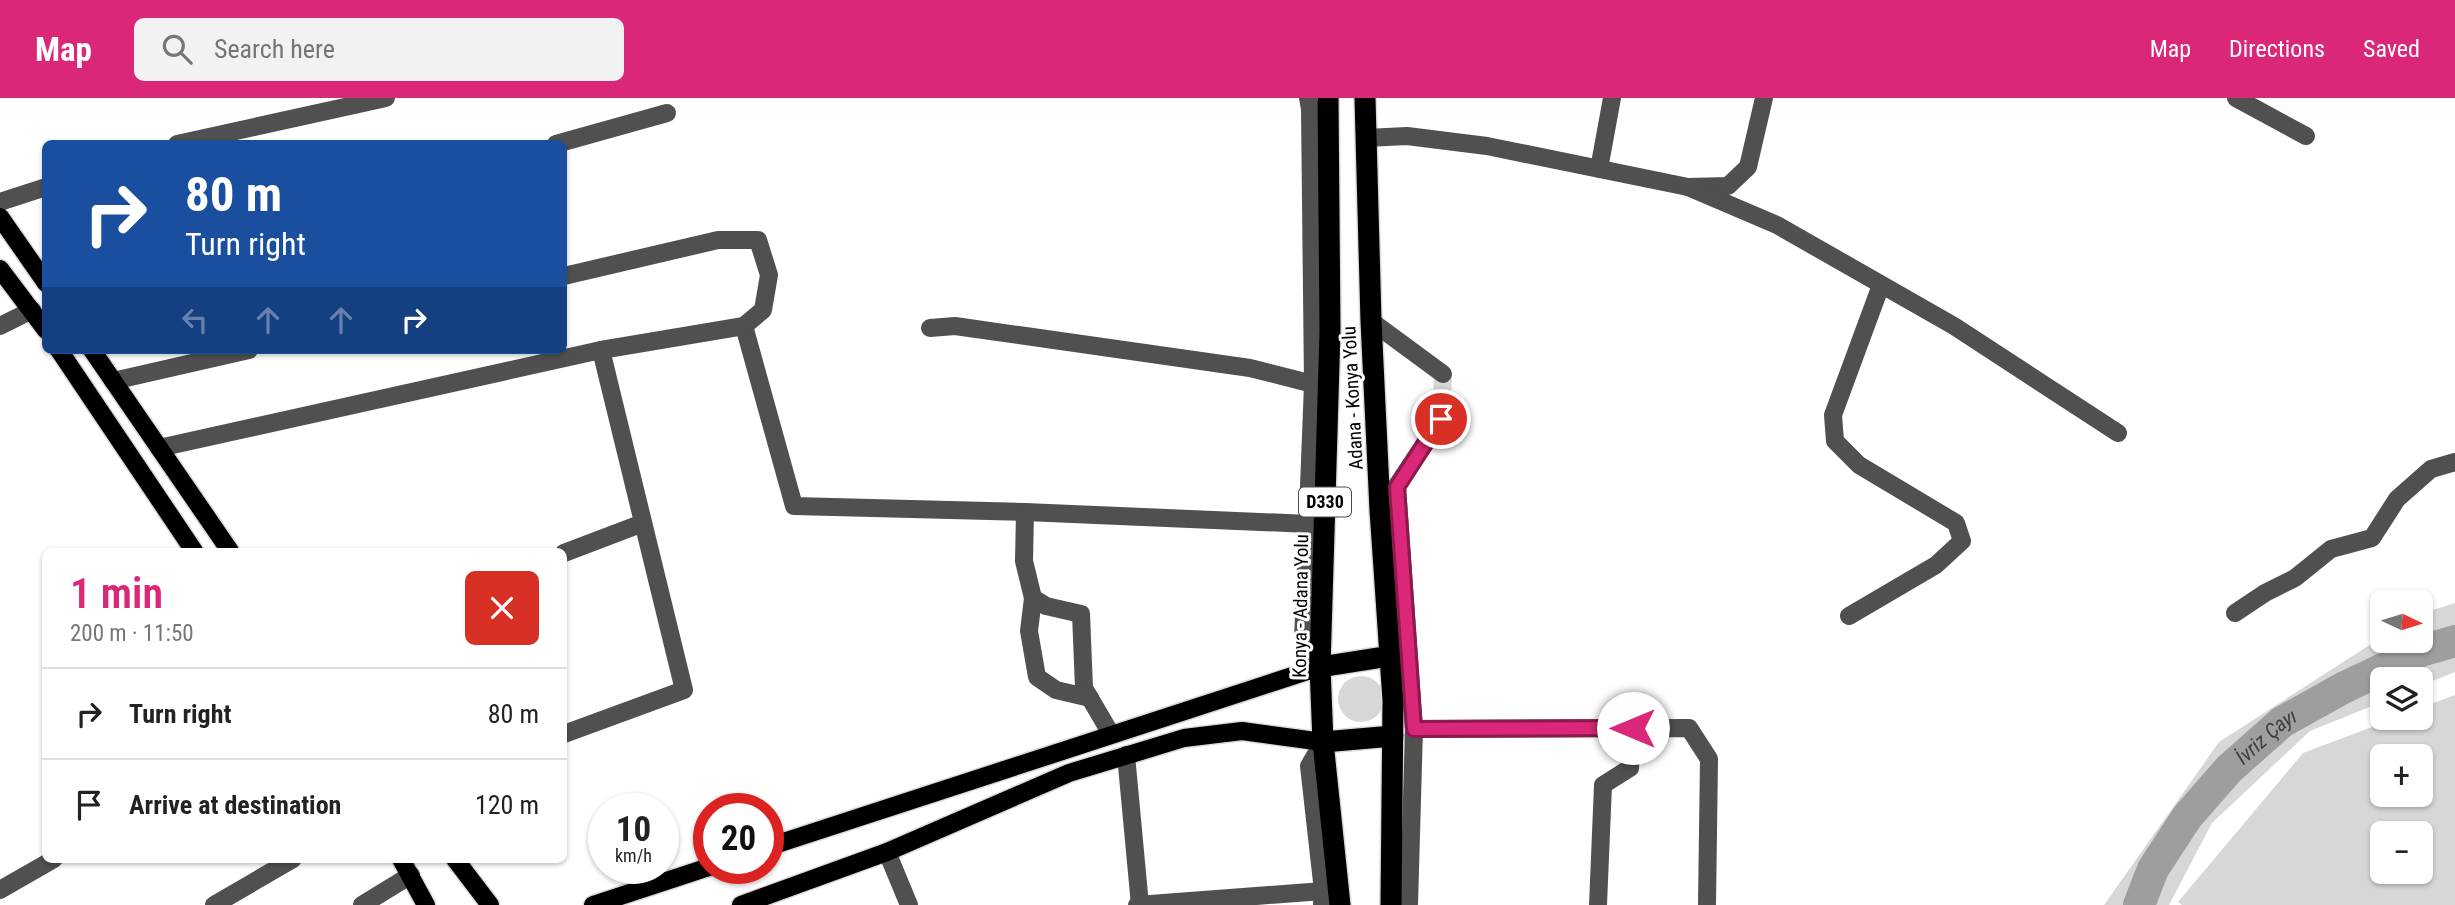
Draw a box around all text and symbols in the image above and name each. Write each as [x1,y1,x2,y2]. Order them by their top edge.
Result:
search box [134,18,624,81]
text: Map [35,30,92,69]
icon: search [158,30,196,68]
text: Search here [214,34,335,64]
text: Map [2150,35,2191,63]
text: Directions [2229,35,2325,63]
text: Saved [2363,35,2420,63]
text: 80 m [185,166,282,223]
icon: right [70,168,161,259]
text: Turn right [185,225,306,263]
icon: left [176,301,214,339]
icon: ahead [249,301,287,339]
icon: ahead [322,301,360,339]
icon: right [395,301,433,339]
street label: Adana - Konya Yolu [1337,326,1368,470]
pin [1411,389,1471,449]
icon: arrive [1422,400,1460,438]
road number: D330 [1299,488,1351,516]
street label: Konya - Adana Yolu [1288,534,1313,678]
text: 1 min [70,569,163,618]
button: close [465,571,539,645]
north arrow [2370,590,2432,653]
map controls [2370,590,2433,884]
text: 200 m · 11:50 [70,620,194,647]
button: layers [2370,667,2433,730]
position arrow [1596,691,1670,765]
icon: right [70,695,108,733]
text: Turn right [129,699,231,729]
text: 80 m [488,699,539,729]
water label: İvriz Çayı [2231,704,2301,769]
button: + [2370,744,2433,807]
icon: arrive [70,786,108,824]
text: Arrive at destination [129,790,341,820]
text: 120 m [475,790,539,820]
speed limit sign: 20 [693,793,784,884]
text: 10 [616,809,651,850]
button: − [2370,821,2433,884]
text: km/h [615,845,652,866]

